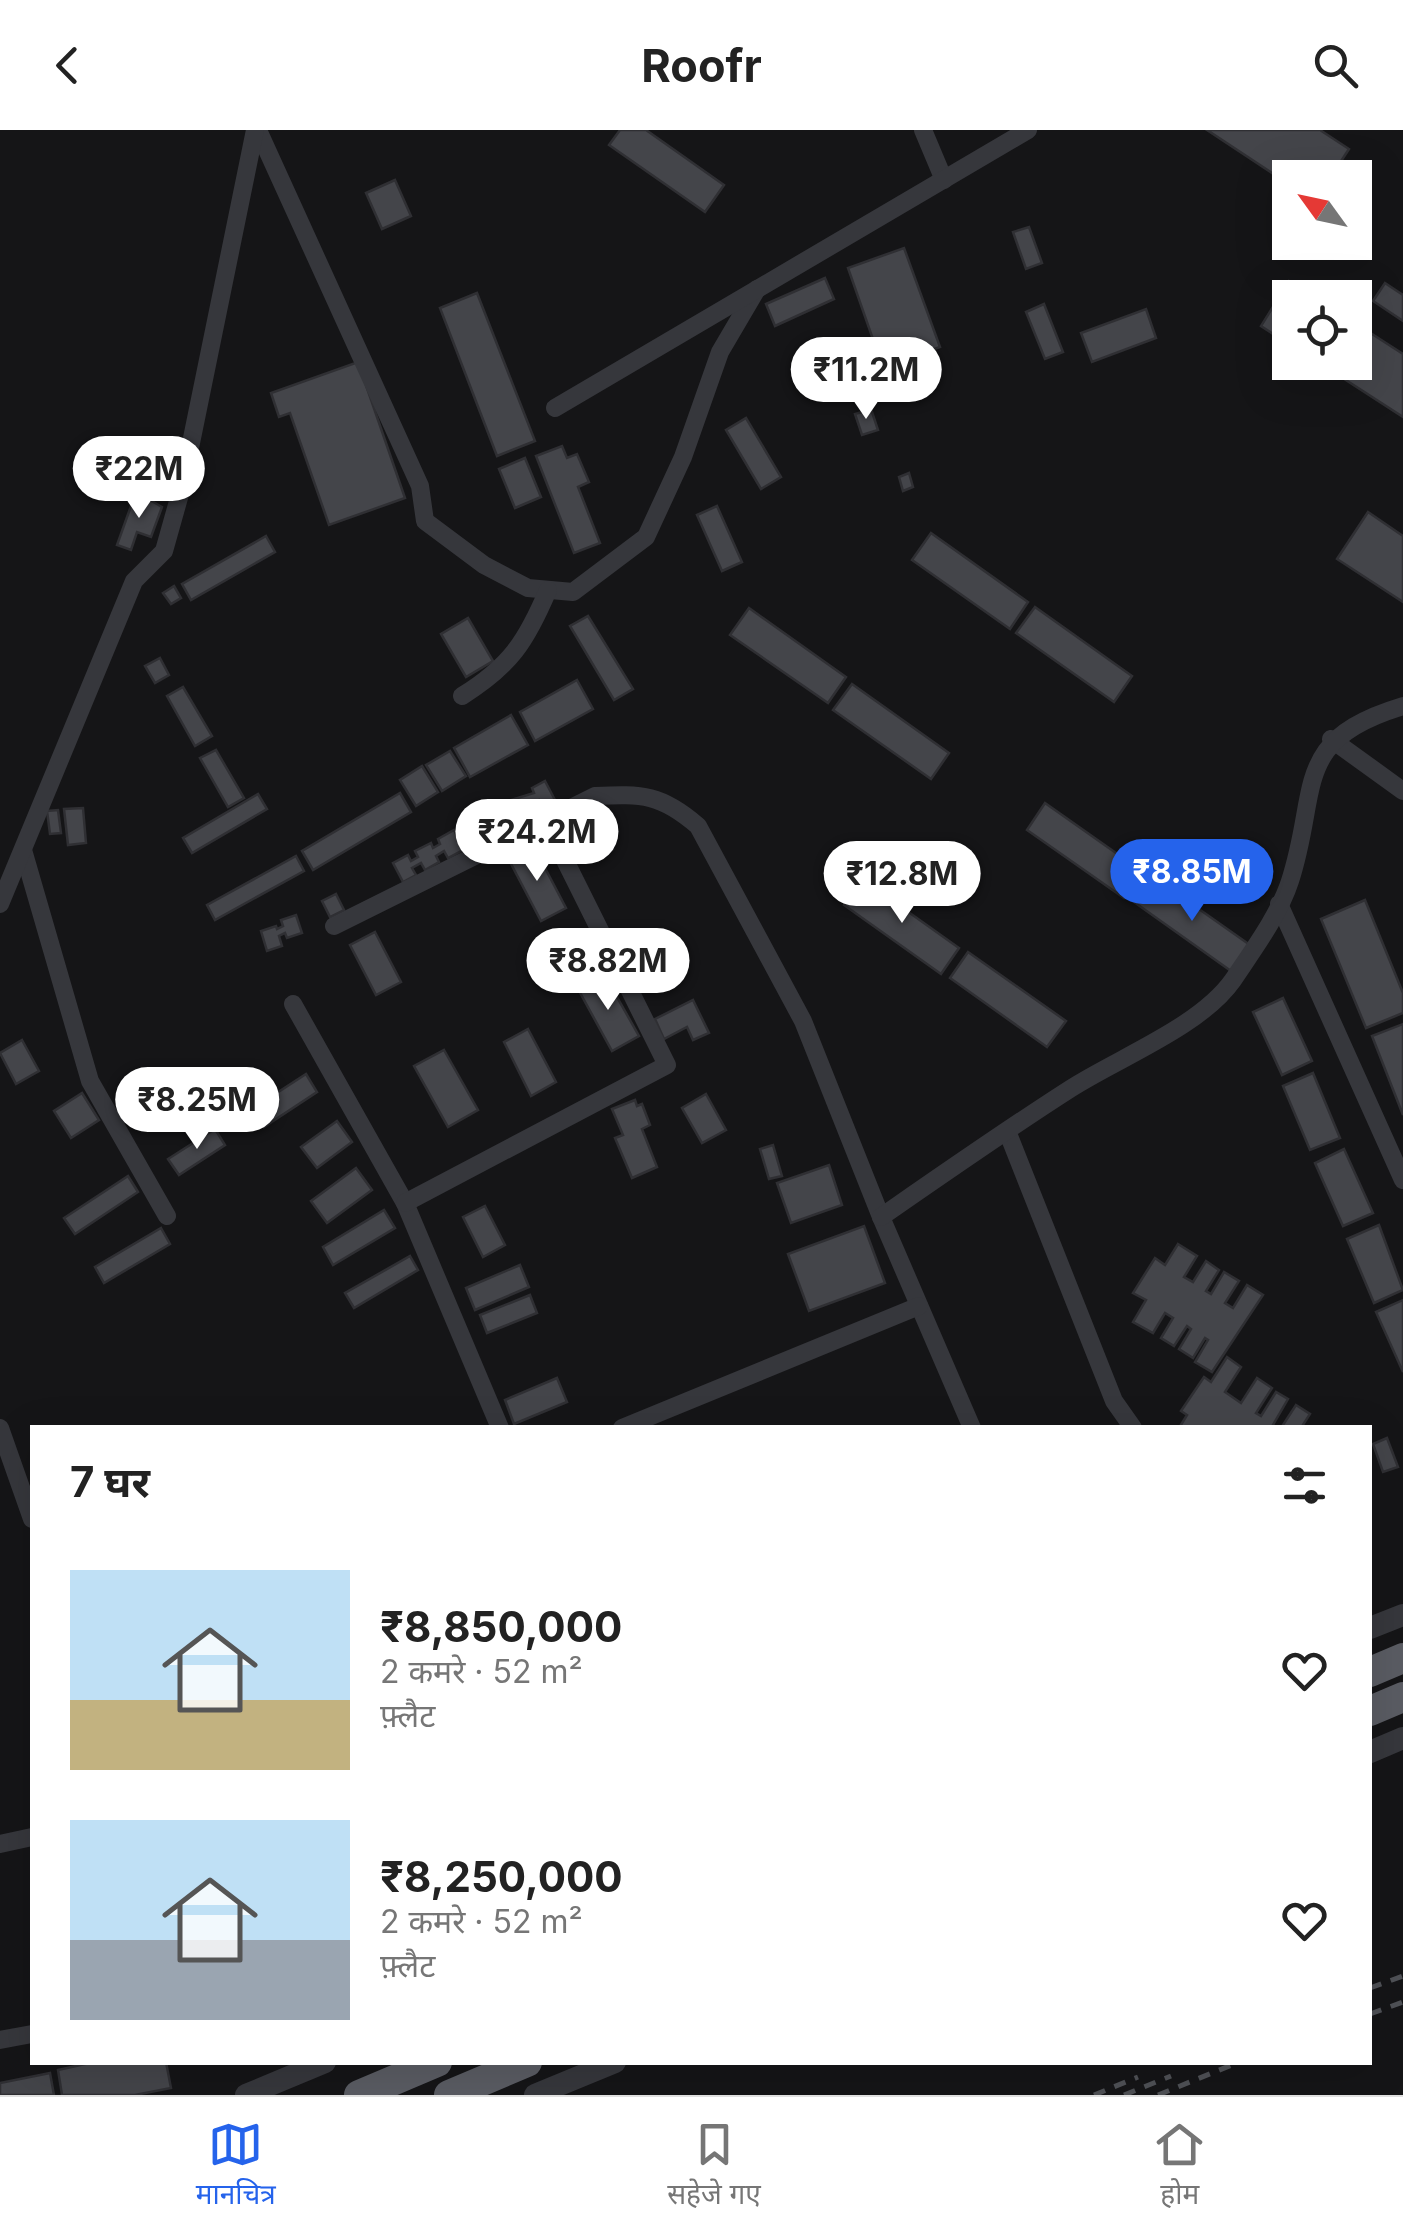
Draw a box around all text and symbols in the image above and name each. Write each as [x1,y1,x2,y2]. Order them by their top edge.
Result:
icon: back [40,38,95,93]
text: Roofr [641,38,762,93]
icon: search [1308,38,1363,93]
north arrow [1272,160,1372,260]
map controls [1272,160,1372,380]
button: locate [1272,280,1372,380]
pin: ₹11.2M [785,337,947,422]
text: ₹11.2M [813,350,919,389]
pin: ₹22M [80,436,198,521]
text: ₹22M [95,449,183,488]
pin: ₹24.2M [456,799,618,884]
text: ₹24.2M [477,812,597,851]
pin: ₹8.85M [1111,839,1273,924]
pin: ₹12.8M [821,841,983,926]
text: ₹8.85M [1132,852,1252,891]
text: ₹12.8M [846,854,958,893]
pin: ₹8.82M [527,928,689,1013]
text: ₹8.82M [548,941,668,980]
pin: ₹8.25M [116,1067,278,1152]
text: ₹8.25M [137,1080,257,1119]
text: 7 घर [70,1456,150,1507]
icon: filters [1277,1458,1332,1513]
text: ₹8,850,000 [380,1601,622,1652]
icon: home [150,1610,270,1730]
icon: heart [1277,1643,1332,1698]
text: 2 कमरे · 52 m² [380,1652,583,1691]
text: फ़्लैट [380,1696,435,1735]
text: ₹8,250,000 [380,1851,623,1902]
icon: home [150,1860,270,1980]
icon: heart [1277,1893,1332,1948]
text: 2 कमरे · 52 m² [380,1902,583,1941]
text: फ़्लैट [380,1946,435,1985]
tab: मानचित्र [196,2117,276,2215]
tab: सहेजे गए [667,2117,761,2215]
tab: होम [1152,2117,1207,2215]

